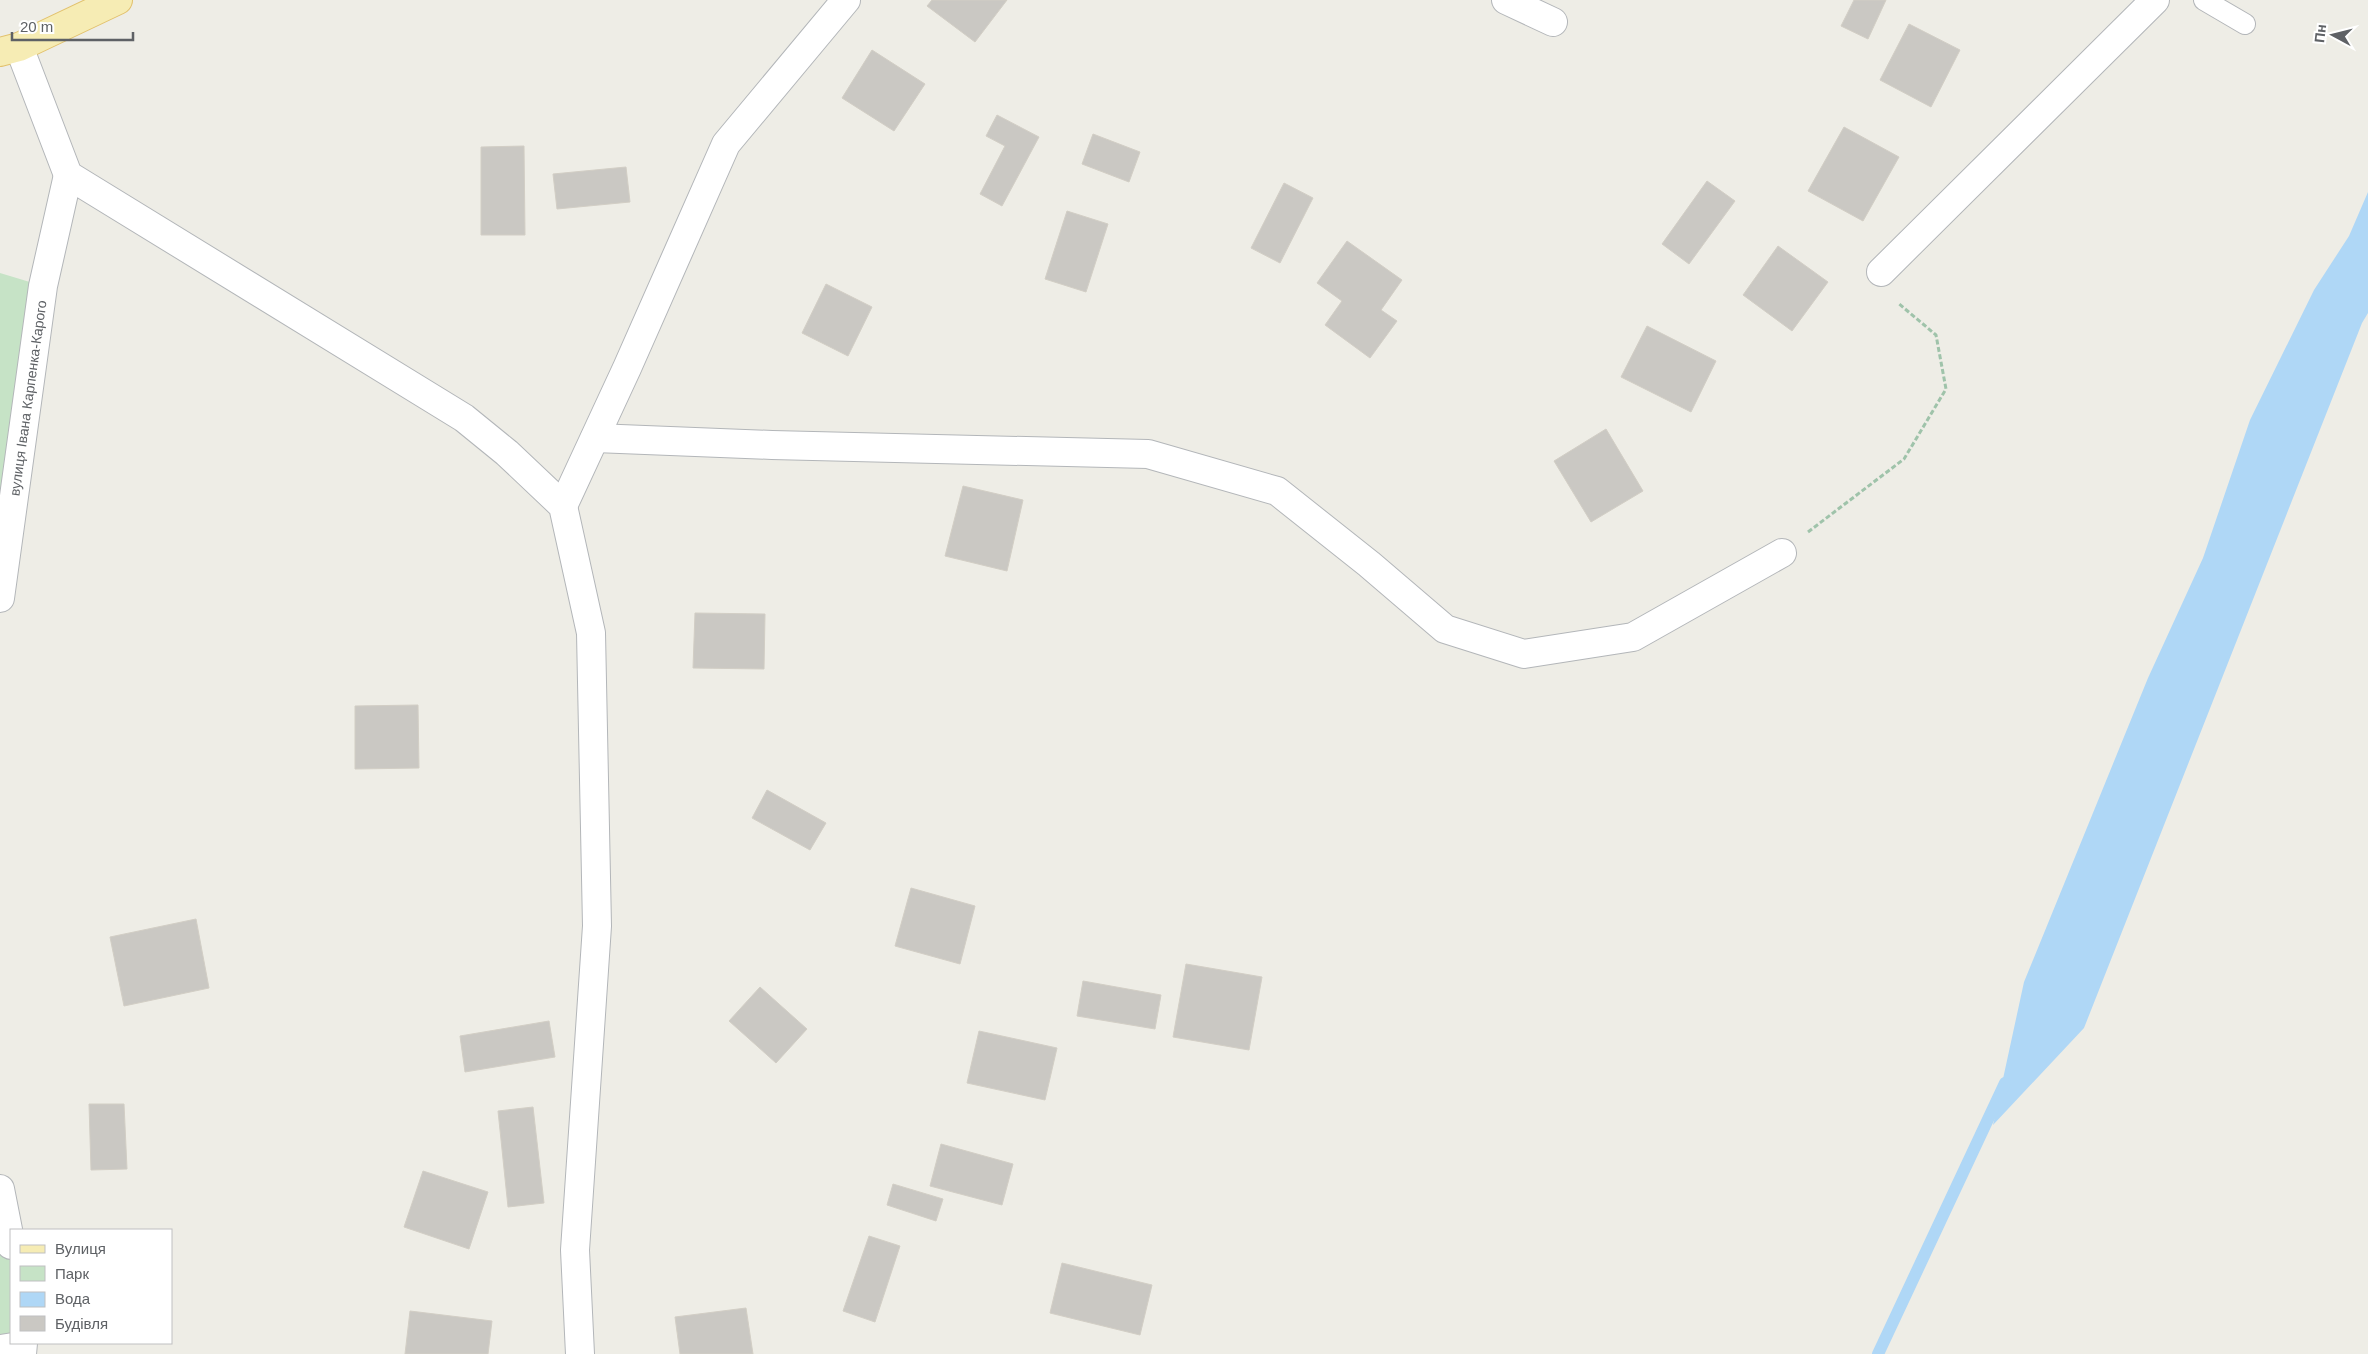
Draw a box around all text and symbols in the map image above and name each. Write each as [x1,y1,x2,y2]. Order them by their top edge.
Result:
scale bar [12,10,134,42]
north arrow [2308,10,2358,60]
text: 20 m [20,18,53,35]
text: Пн [2311,23,2329,44]
street label: вулиця Івана Карпенка-Карого [6,299,50,497]
legend [10,1229,172,1344]
text: Вулиця [55,1240,106,1257]
text: Парк [55,1265,89,1282]
text: Вода [55,1290,91,1307]
text: Будівля [55,1315,108,1332]

